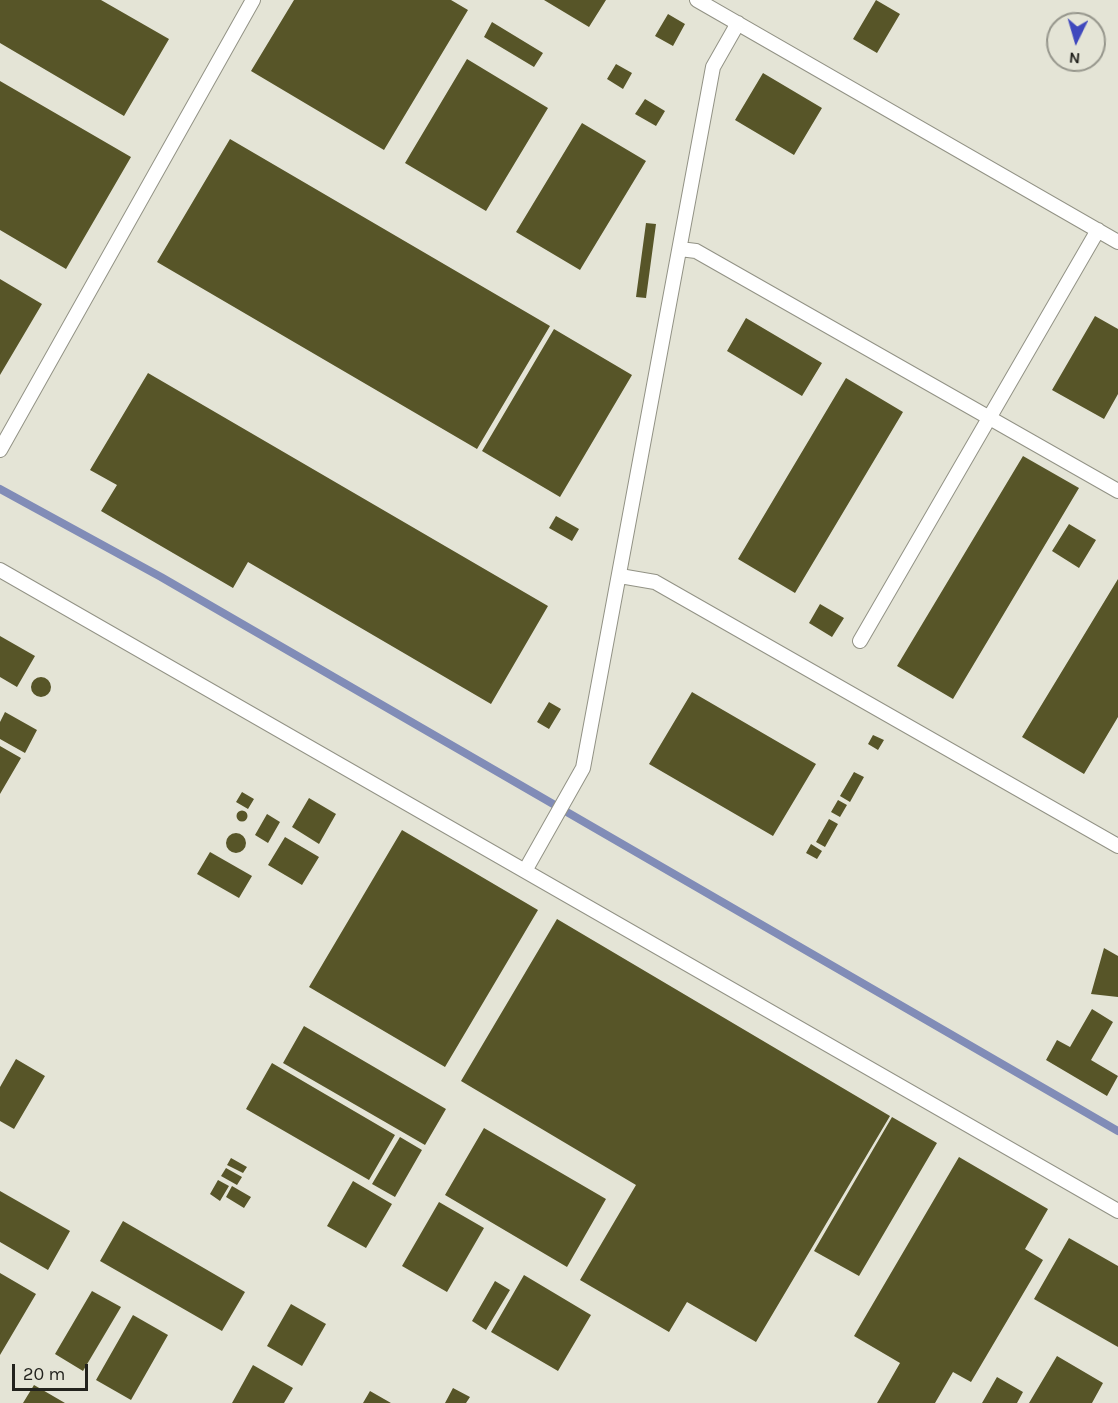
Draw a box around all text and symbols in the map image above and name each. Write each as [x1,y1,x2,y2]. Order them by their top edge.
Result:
north arrow [1046,12,1106,72]
text: N [1068,48,1081,68]
scale bar [15,1352,92,1390]
text: 20 m [23,1363,65,1385]

